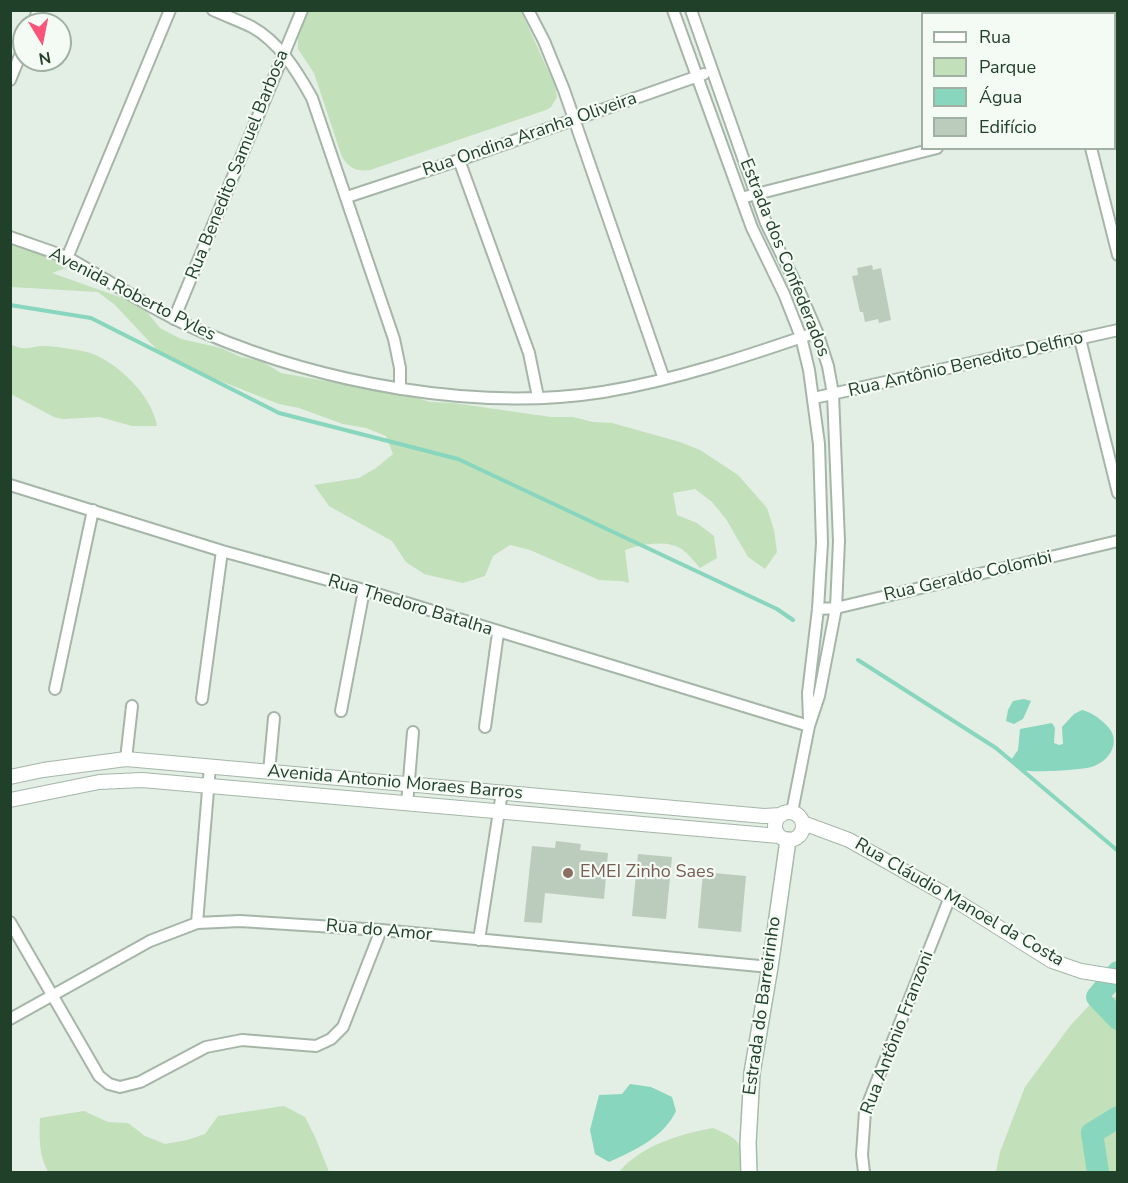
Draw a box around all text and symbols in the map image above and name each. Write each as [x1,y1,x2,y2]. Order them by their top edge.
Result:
north arrow [12,12,72,72]
legend [921,12,1116,150]
text: Rua [979,25,1011,49]
text: N [37,46,53,70]
street label: Rua Benedito Samuel Barbosa [182,47,294,283]
text: Parque [979,55,1036,79]
text: Água [979,85,1022,109]
street label: Rua Ondina Aranha Oliveira [420,88,640,182]
text: Edifício [979,115,1037,139]
street label: Estrada dos Confederados [734,156,834,360]
street label: Avenida Roberto Pyles [45,244,219,346]
street label: Rua Antônio Benedito Delfino [846,327,1086,403]
street label: Rua Geraldo Colombi [882,547,1054,607]
street label: Rua Thedoro Batalha [325,571,495,641]
street label: Avenida Antonio Moraes Barros [266,761,524,805]
street label: Rua Cláudio Manoel da Costa [851,834,1067,972]
place label: EMEI Zinho Saes [580,862,714,884]
marker: EMEI Zinho Saes [561,866,575,880]
street label: Estrada do Barreirinho [740,915,786,1097]
street label: Rua do Amor [325,916,433,946]
street label: Rua Antônio Franzoni [857,948,939,1118]

